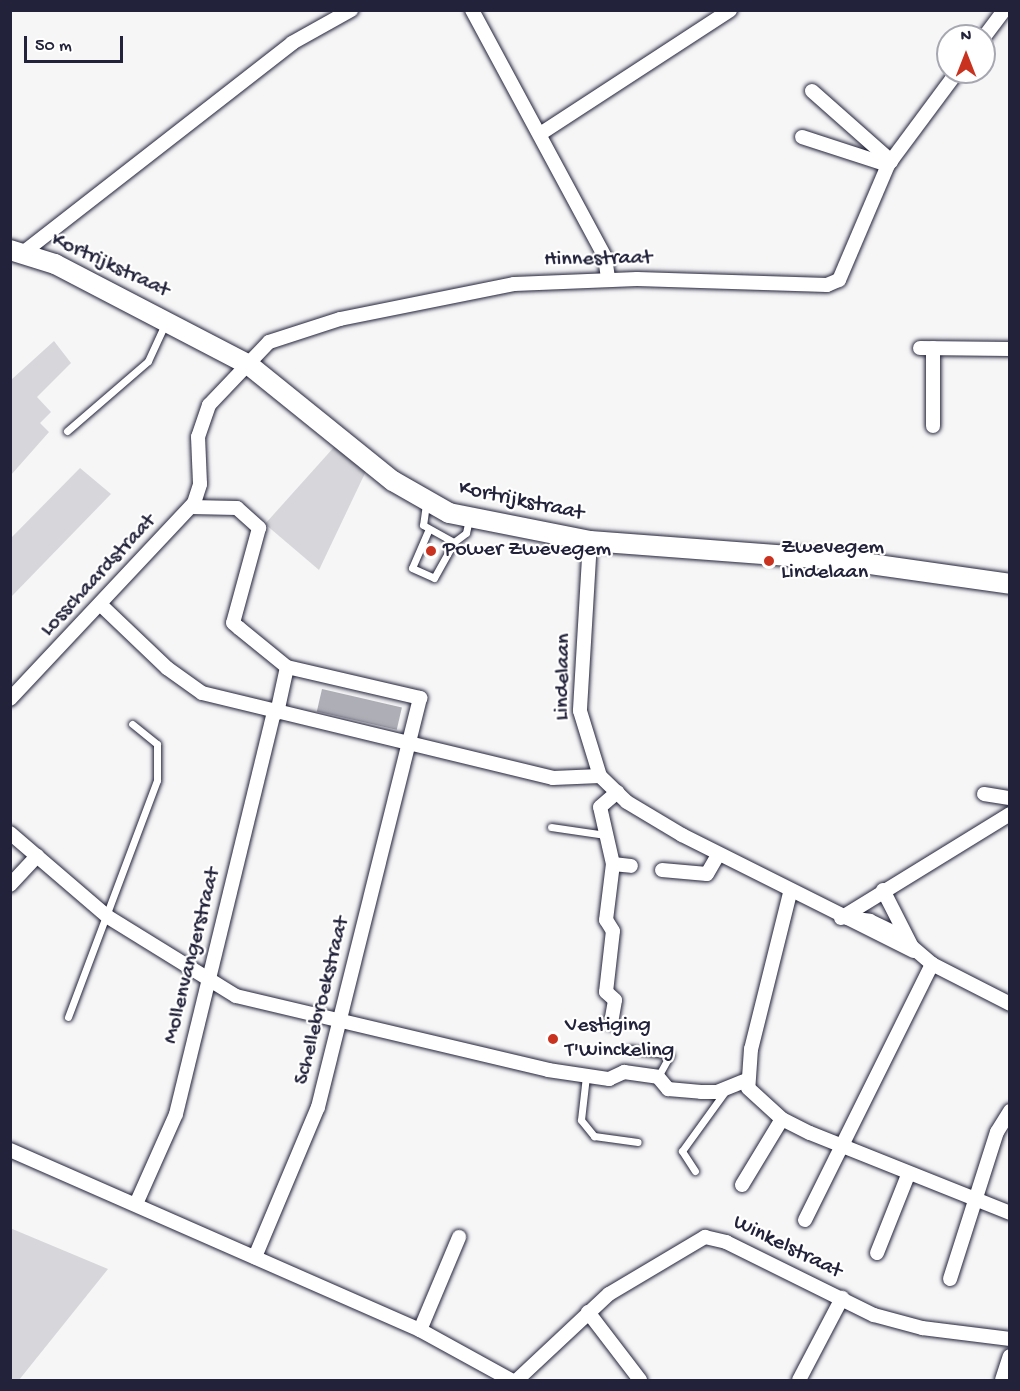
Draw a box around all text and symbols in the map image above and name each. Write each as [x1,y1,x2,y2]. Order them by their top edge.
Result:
scale bar [27,24,126,62]
north arrow [936,24,996,84]
text: N [961,28,971,47]
text: 50 m [35,36,72,57]
street label: Kortrijkstraat [47,227,173,305]
street label: Hinnestraat [544,246,652,274]
street label: Kortrijkstraat [456,476,586,528]
street label: Losschaardstraat [35,509,163,643]
place label: Zwevegem Lindelaan [781,535,884,586]
place label: Power Zwevegem [443,538,611,564]
marker: Power Zwevegem [424,544,438,558]
marker: Zwevegem Lindelaan [762,554,776,568]
street label: Lindelaan [550,633,578,721]
street label: Mollenvangerstraat [158,865,228,1047]
street label: Schellebroekstraat [289,914,357,1088]
place label: Vestiging T'Winckeling [565,1013,674,1064]
marker: Vestiging T'Winckeling [546,1032,560,1046]
street label: Winkelstraat [728,1210,846,1286]

